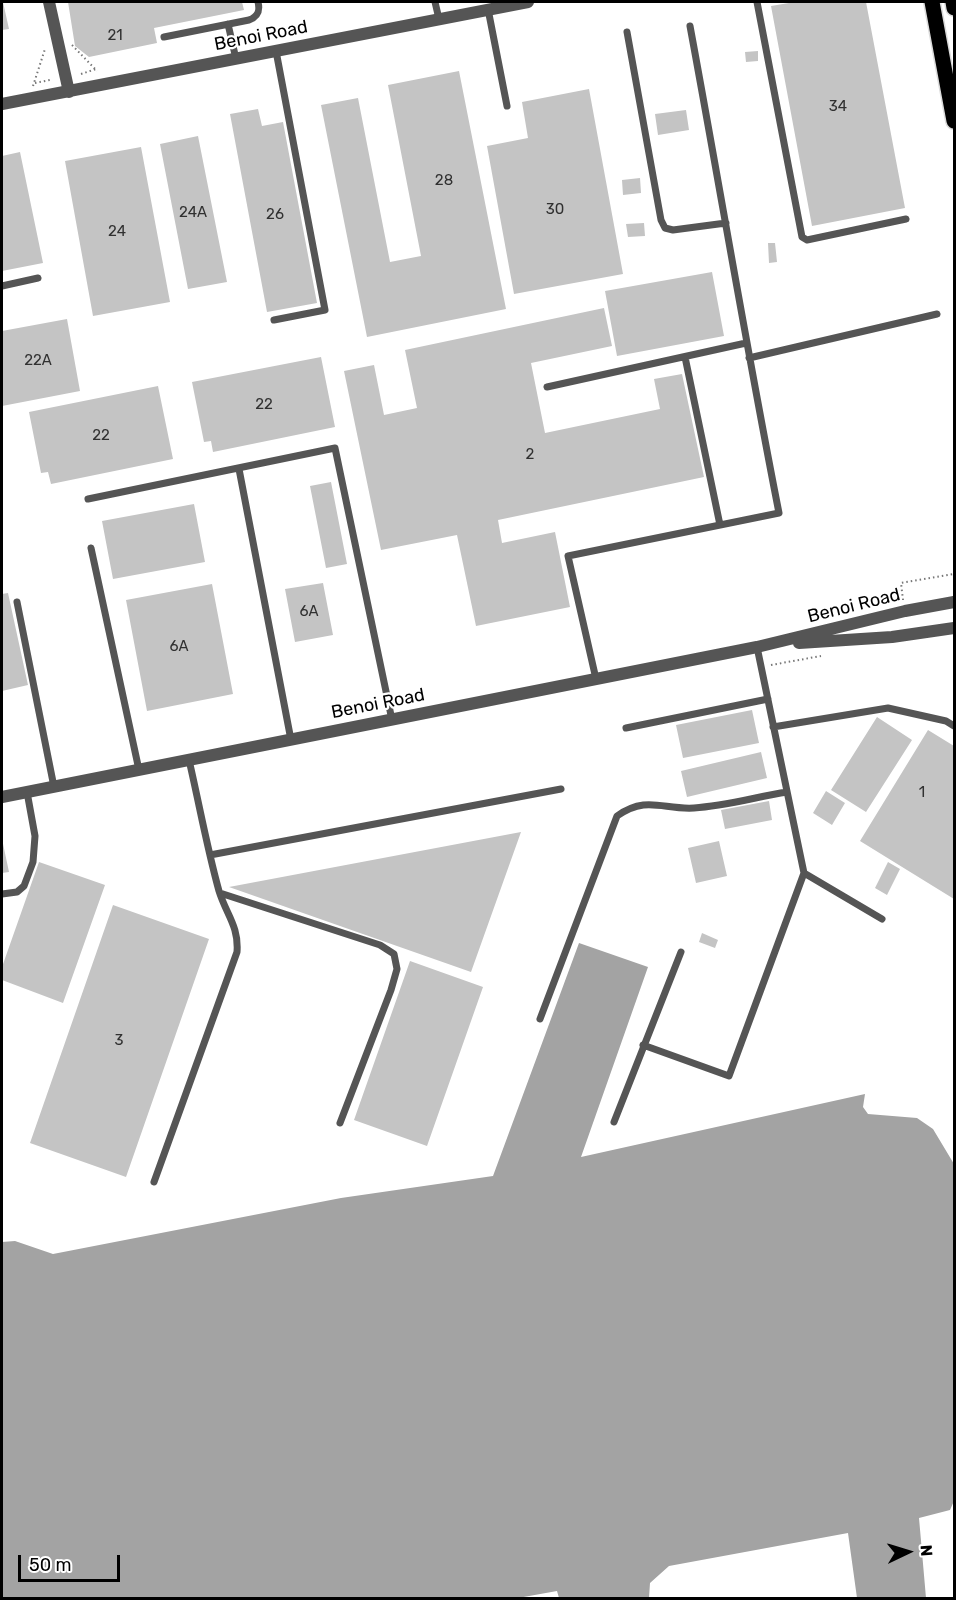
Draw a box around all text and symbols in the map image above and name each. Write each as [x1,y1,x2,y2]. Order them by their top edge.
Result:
street label: Benoi Road [212,16,310,56]
house number: 21 [107,27,123,45]
house number: 34 [829,98,847,116]
house number: 28 [435,172,453,190]
house number: 30 [546,201,564,219]
house number: 24A [179,204,207,222]
house number: 26 [266,206,284,224]
house number: 24 [108,223,126,241]
house number: 22A [24,352,52,370]
house number: 22 [255,396,273,414]
house number: 22 [92,427,110,445]
house number: 2 [526,446,534,464]
street label: Benoi Road [805,584,903,628]
house number: 6A [299,603,319,621]
house number: 6A [169,638,189,656]
street label: Benoi Road [329,684,427,724]
house number: 1 [919,784,925,802]
house number: 3 [114,1032,124,1050]
north arrow [878,1522,938,1582]
scale bar [21,1543,123,1581]
text: N [917,1544,936,1557]
text: 50 m [29,1554,72,1576]

